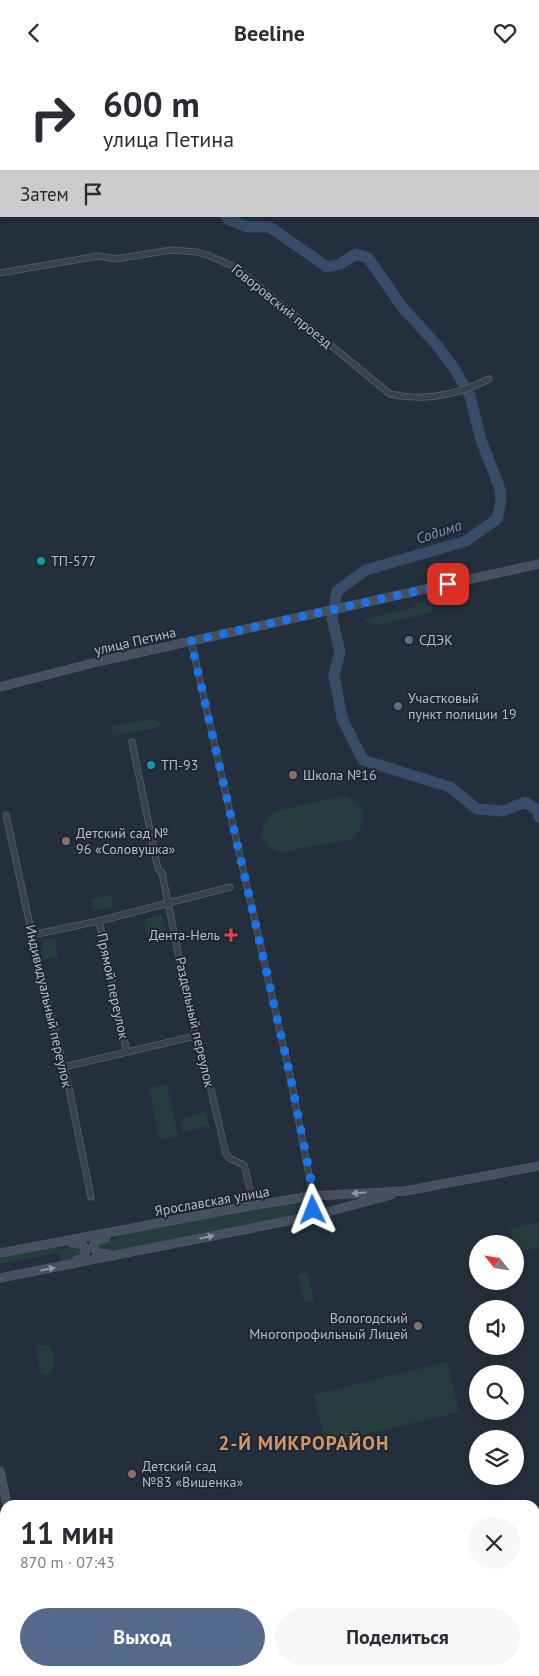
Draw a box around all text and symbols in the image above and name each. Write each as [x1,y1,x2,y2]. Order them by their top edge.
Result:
icon: back [20,19,48,47]
text: Beeline [234,19,305,47]
icon: heart [491,19,519,47]
text: 600 m [103,81,200,127]
icon: right [20,85,85,150]
text: улица Петина [103,125,234,153]
icon: arrive [79,180,107,208]
text: Затем [20,182,69,206]
street label: Говоровский проезд [228,260,336,352]
water label: Содима [414,515,465,548]
place label: ТП-577 [51,552,96,570]
marker: ТП-577 [35,555,47,567]
pin [427,563,469,605]
icon: arrive [434,570,462,598]
street label: улица Петина [92,623,178,659]
place label: СДЭК [419,631,453,649]
marker: СДЭК [403,634,415,646]
place label: Участковый пункт полиции 19 [408,689,517,723]
marker: Участковый пункт полиции 19 [392,700,404,712]
place label: ТП-93 [161,756,198,774]
marker: ТП-93 [145,759,157,771]
place label: Школа №16 [303,766,377,784]
marker: Школа №16 [287,769,299,781]
place label: Детский сад № 96 «Соловушка» [76,824,176,858]
marker: Детский сад № 96 «Соловушка» [60,835,72,847]
street label: Индивидуальный переулок [22,923,77,1089]
place label: Дента-Нель [149,926,220,944]
marker: Дента-Нель [224,928,238,942]
street label: Прямой переулок [93,931,133,1041]
street label: Раздельный переулок [171,955,219,1089]
street label: Ярославская улица [153,1182,271,1220]
position arrow [286,1183,338,1235]
one-way arrow [351,1190,367,1198]
one-way arrow [200,1233,216,1241]
north arrow [469,1235,524,1290]
map controls [469,1235,524,1485]
one-way arrow [40,1265,56,1273]
button: sound [469,1300,524,1355]
place label: Вологодский Многопрофильный Лицей [249,1309,408,1343]
marker: Вологодский Многопрофильный Лицей [412,1320,424,1332]
button: search [469,1365,524,1420]
button: layers [469,1430,524,1485]
district label: 2-Й МИКРОРАЙОН [219,1431,389,1455]
place label: Детский сад №83 «Вишенка» [142,1457,243,1491]
marker: Детский сад №83 «Вишенка» [126,1468,138,1480]
text: 11 мин [20,1513,114,1552]
button: close [468,1517,520,1569]
text: 870 m · 07:43 [20,1552,115,1572]
button: Выход [20,1608,265,1666]
button: Поделиться [275,1608,520,1666]

